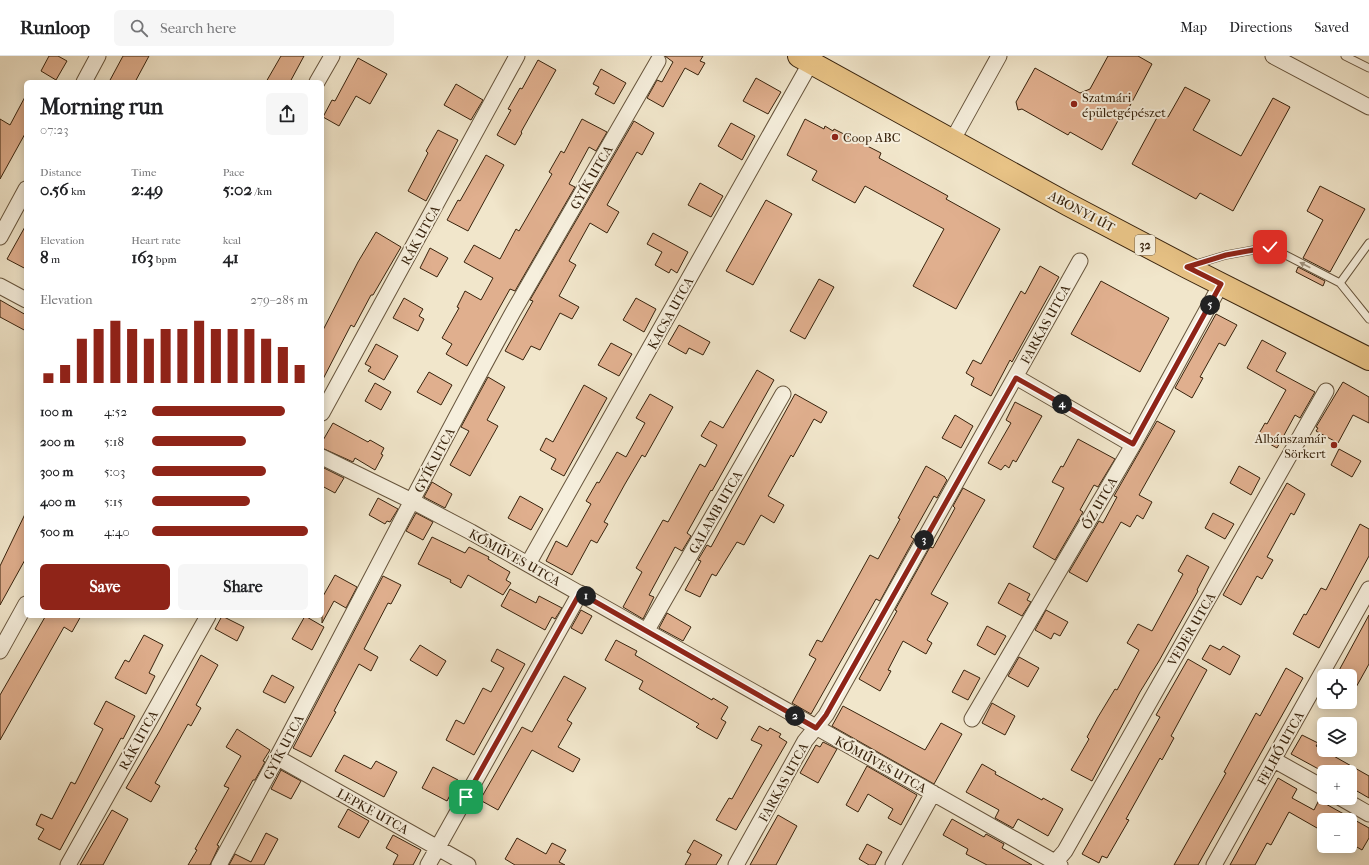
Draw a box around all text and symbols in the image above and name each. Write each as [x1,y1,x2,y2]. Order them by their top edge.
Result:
search box [114,10,394,46]
text: Runloop [20,17,90,39]
icon: search [128,17,150,39]
text: Search here [160,19,236,37]
text: Map [1180,19,1207,36]
text: Directions [1229,19,1292,36]
text: Saved [1314,19,1349,36]
place label: Szatmári épületgépészet [1082,90,1166,120]
button: share [266,93,308,135]
text: Morning run [40,94,163,120]
marker: Szatmári épületgépészet [1069,99,1079,109]
text: 07:23 [40,122,69,137]
place label: Coop ABC [843,130,901,145]
marker: Coop ABC [830,132,840,142]
street label: GYÍK UTCA [567,142,616,212]
text: Distance [40,166,81,179]
text: Time [131,166,156,179]
text: Pace [223,166,245,179]
text: 0.56 [40,179,69,199]
text: 2:49 [131,179,163,199]
text: 5:02 [223,179,252,199]
text: km [69,185,86,198]
text: /km [252,185,272,198]
street label: ABONYI ÚT [1045,187,1118,235]
street label: RÁK UTCA [398,202,443,268]
pin [1253,230,1287,264]
text: Elevation [40,234,84,247]
text: Heart rate [131,234,181,247]
text: kcal [223,234,241,247]
road number: 32 [1135,235,1155,255]
icon: check [1259,236,1281,258]
text: 8 [40,247,49,267]
text: 163 [131,247,154,267]
text: 41 [223,247,239,267]
text: m [49,253,60,266]
text: bpm [154,253,177,266]
one-way arrow [1299,262,1311,268]
street label: KACSA UTCA [644,274,697,352]
street label: FARKAS UTCA [1018,282,1074,366]
text: Elevation [40,292,93,307]
text: 279–285 m [250,292,308,307]
pin: 5 [1200,295,1220,315]
text: 5 [1208,298,1212,311]
pin: 4 [1052,394,1072,414]
text: 4 [1059,397,1065,410]
text: 100 m [40,404,73,419]
text: 4:52 [104,404,127,419]
street label: GYÍK UTCA [411,425,458,495]
place label: Albánszamár Sörkert [1254,431,1326,461]
text: 200 m [40,434,75,449]
text: 5:18 [104,434,124,449]
marker: Albánszamár Sörkert [1329,440,1339,450]
text: 300 m [40,464,73,479]
text: 5:03 [104,464,125,479]
street label: GALAMB UTCA [686,468,746,556]
street label: ŐZ UTCA [1078,474,1121,532]
text: 400 m [40,494,76,509]
text: 5:15 [104,494,123,509]
text: 500 m [40,524,74,539]
text: 4:40 [104,524,130,539]
street label: KŐMŰVES UTCA [466,526,564,589]
pin: 3 [914,530,934,550]
text: 3 [922,533,926,546]
button: Save [40,564,170,610]
button: Share [178,564,308,610]
pin: 1 [576,586,596,606]
text: 1 [584,589,588,602]
street label: VEDER UTCA [1164,589,1219,669]
map controls [1317,669,1357,853]
button: locate [1317,669,1357,709]
pin: 2 [785,706,805,726]
street label: RÁK UTCA [116,707,161,773]
street label: FELHŐ UTCA [1254,708,1307,788]
text: 2 [792,709,798,722]
street label: GYÍK UTCA [260,712,307,782]
button: layers [1317,717,1357,757]
street label: KŐMŰVES UTCA [832,733,930,796]
street label: FARKAS UTCA [756,740,812,824]
button: + [1317,765,1357,805]
pin [449,780,483,814]
street label: LEPKE UTCA [334,786,412,838]
icon: arrive [455,786,477,808]
button: − [1317,813,1357,853]

